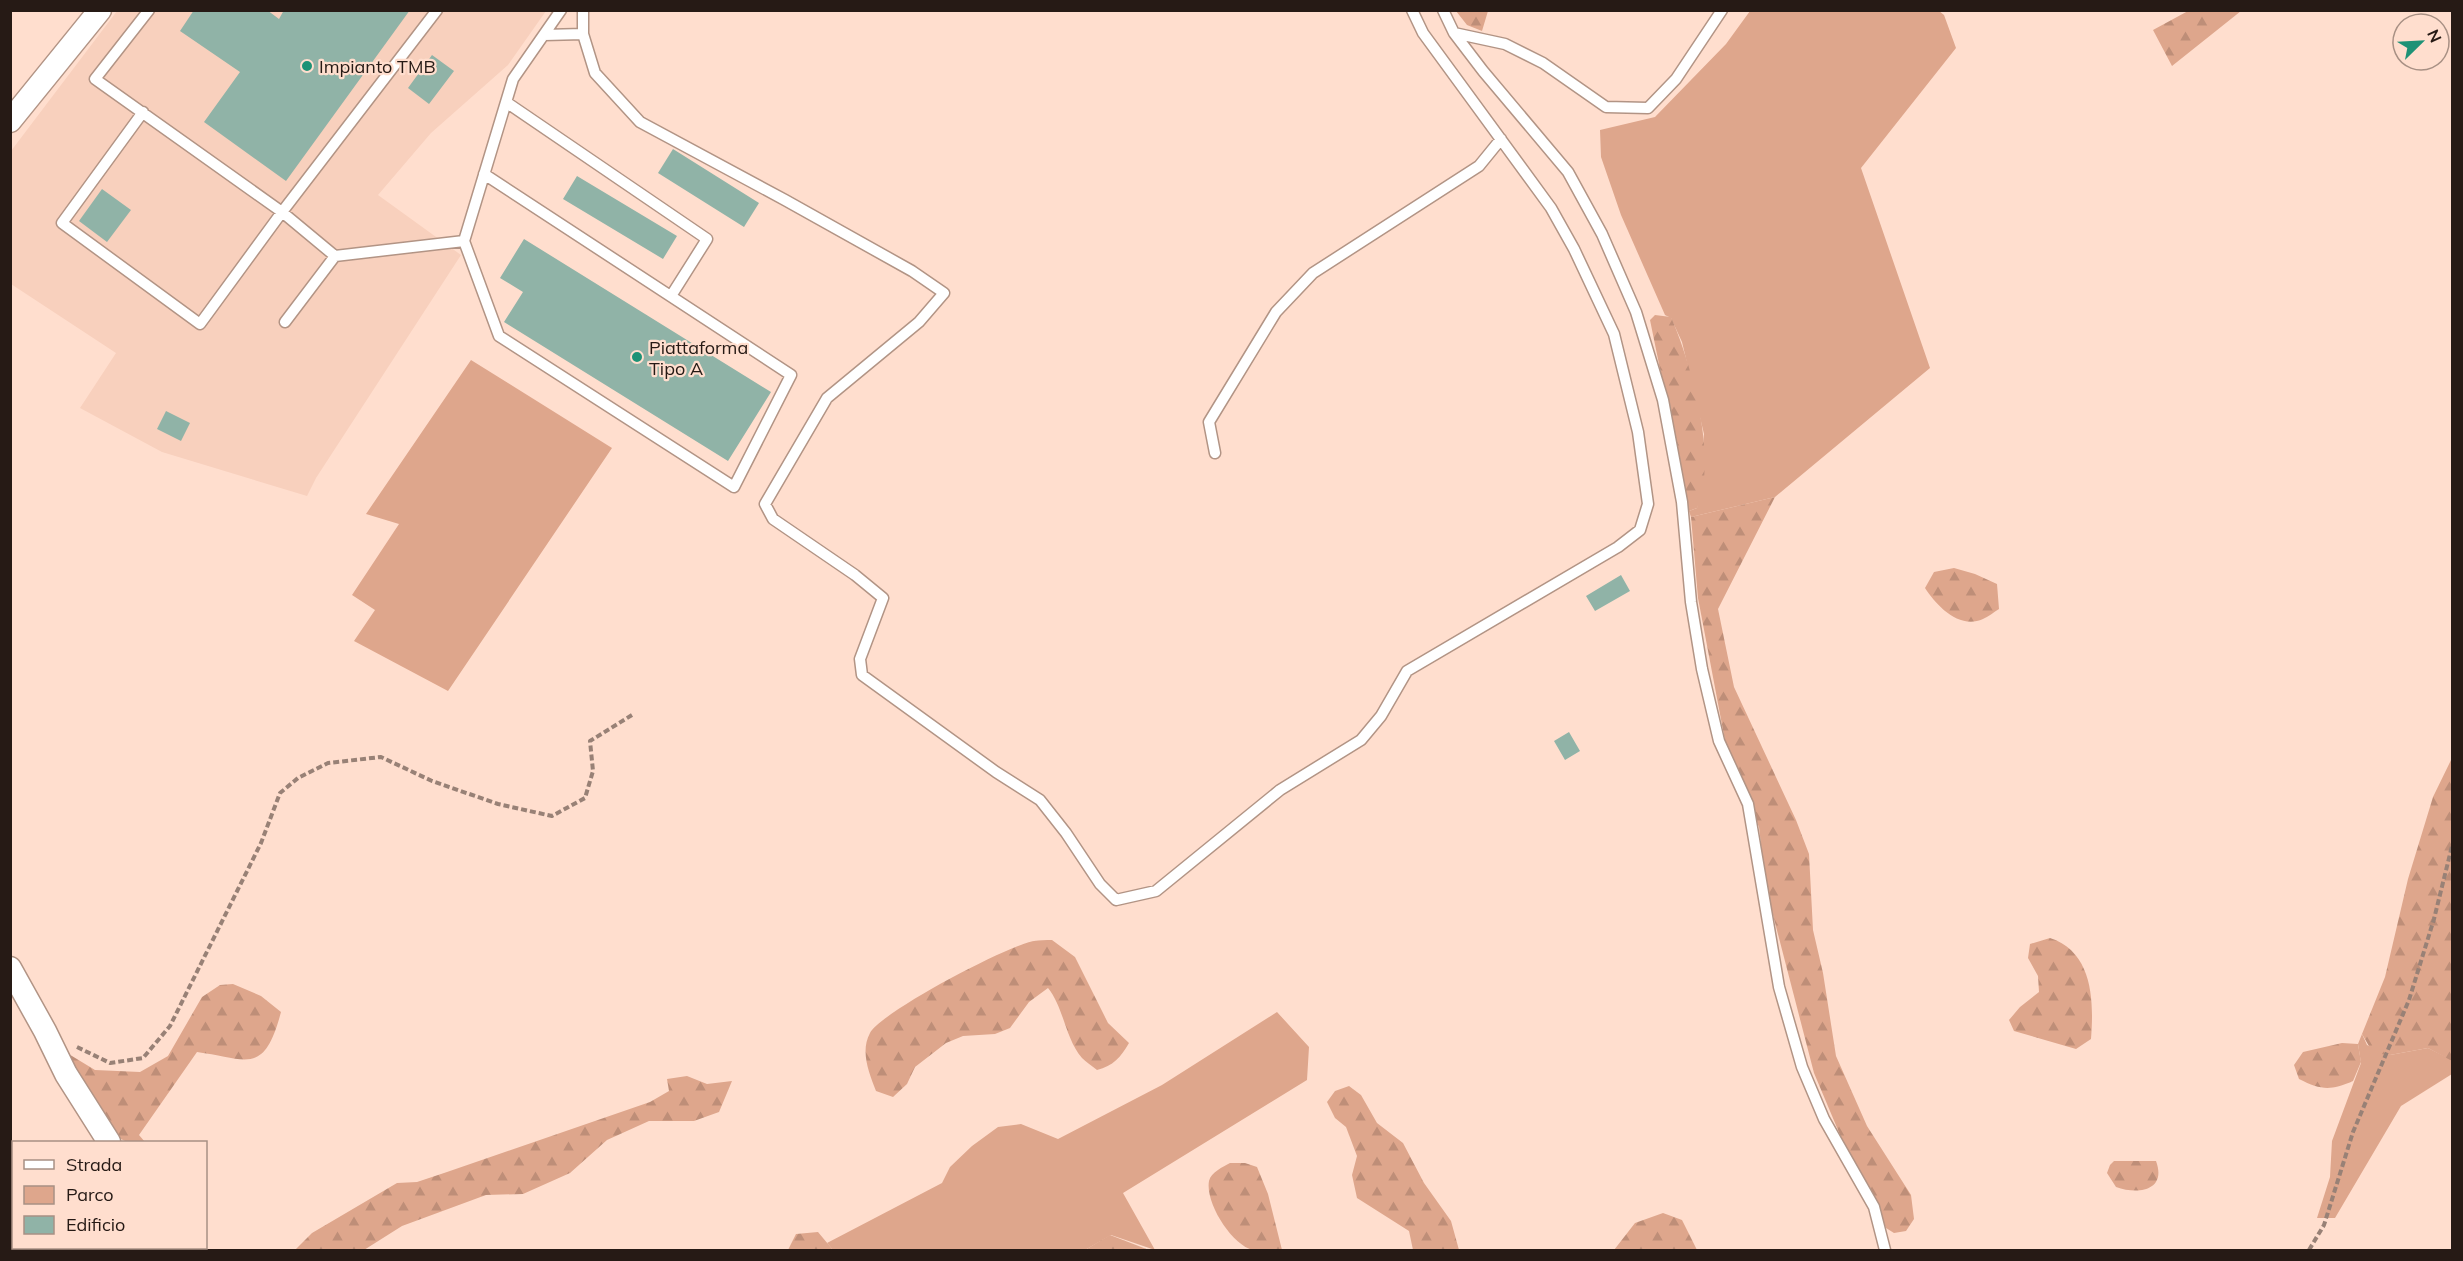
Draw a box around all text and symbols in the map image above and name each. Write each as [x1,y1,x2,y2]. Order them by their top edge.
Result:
north arrow [2391,12,2451,72]
text: N [2423,26,2446,45]
place label: Impianto TMB [319,55,436,78]
marker: Impianto TMB [300,59,314,73]
place label: Piattaforma Tipo A [649,336,748,380]
marker: Piattaforma Tipo A [630,350,644,364]
legend [12,1141,207,1249]
text: Strada [66,1153,122,1176]
text: Parco [66,1183,114,1206]
text: Edificio [66,1213,125,1236]

